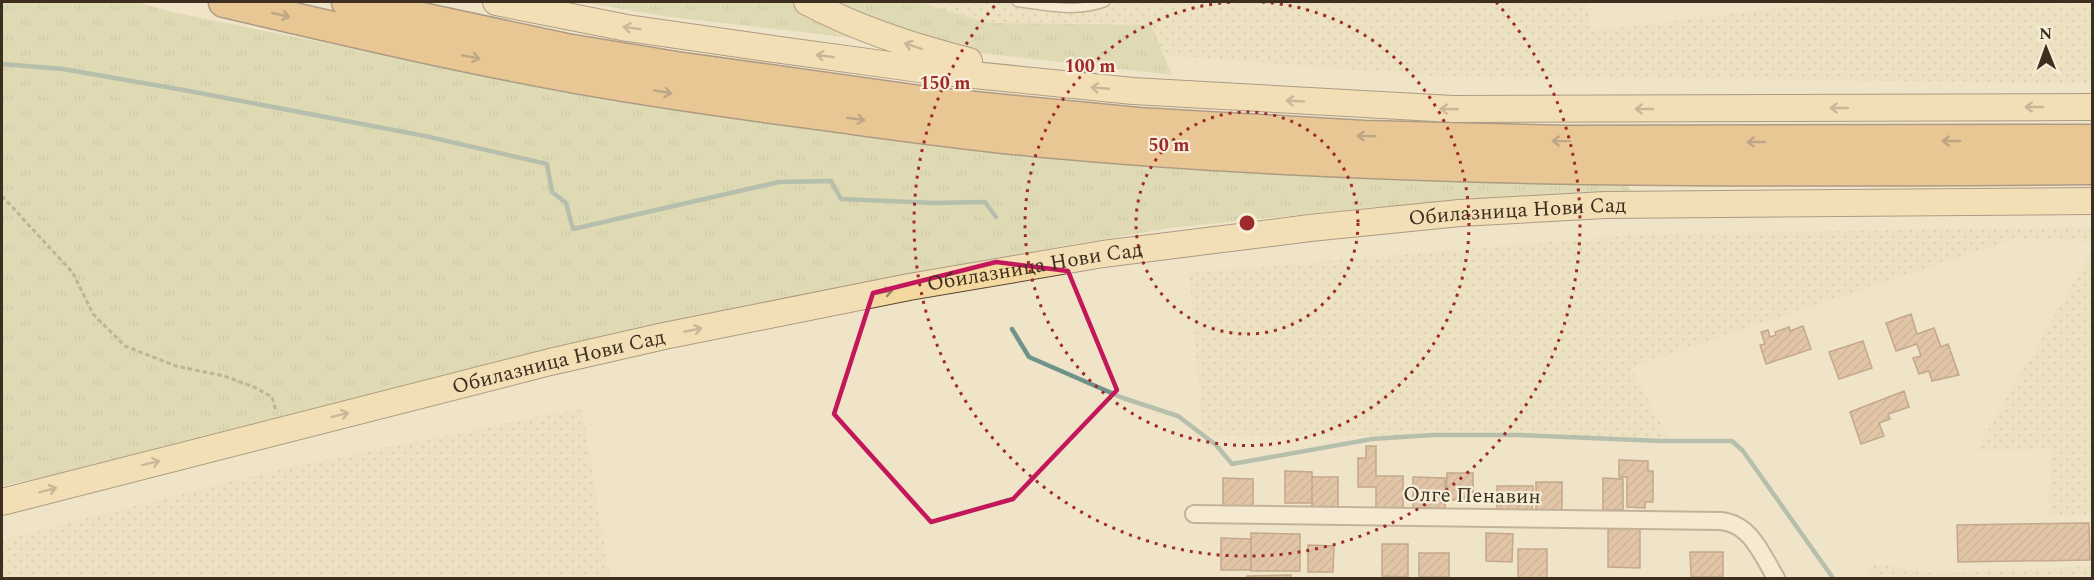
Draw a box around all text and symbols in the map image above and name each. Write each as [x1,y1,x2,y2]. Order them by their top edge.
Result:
one-way arrow [271,9,290,21]
north arrow [2016,18,2076,78]
text: N [2039,22,2052,46]
one-way arrow [623,23,643,34]
one-way arrow [904,40,923,51]
one-way arrow [816,51,836,62]
one-way arrow [461,52,480,63]
text: 100 m [1064,53,1116,80]
text: 150 m [919,70,971,97]
one-way arrow [1091,82,1111,93]
one-way arrow [652,87,672,98]
one-way arrow [1285,95,1305,106]
one-way arrow [2025,102,2045,113]
one-way arrow [1440,103,1460,115]
one-way arrow [1635,103,1655,115]
one-way arrow [1830,103,1850,114]
one-way arrow [846,114,865,125]
one-way arrow [1357,130,1377,141]
text: 50 m [1149,132,1189,159]
one-way arrow [1552,135,1572,147]
one-way arrow [1942,135,1962,147]
one-way arrow [1747,136,1767,148]
street label: Обилазница Нови Сад [1407,190,1627,235]
centre of rings [1237,213,1257,233]
street label: Обилазница Нови Сад [925,234,1145,301]
one-way arrow [874,286,894,297]
street label: Обилазница Нови Сад [449,321,668,403]
one-way arrow [683,324,702,335]
one-way arrow [331,409,350,421]
one-way arrow [141,457,160,469]
street label: Олге Пенавин [1403,479,1541,513]
one-way arrow [38,484,57,495]

